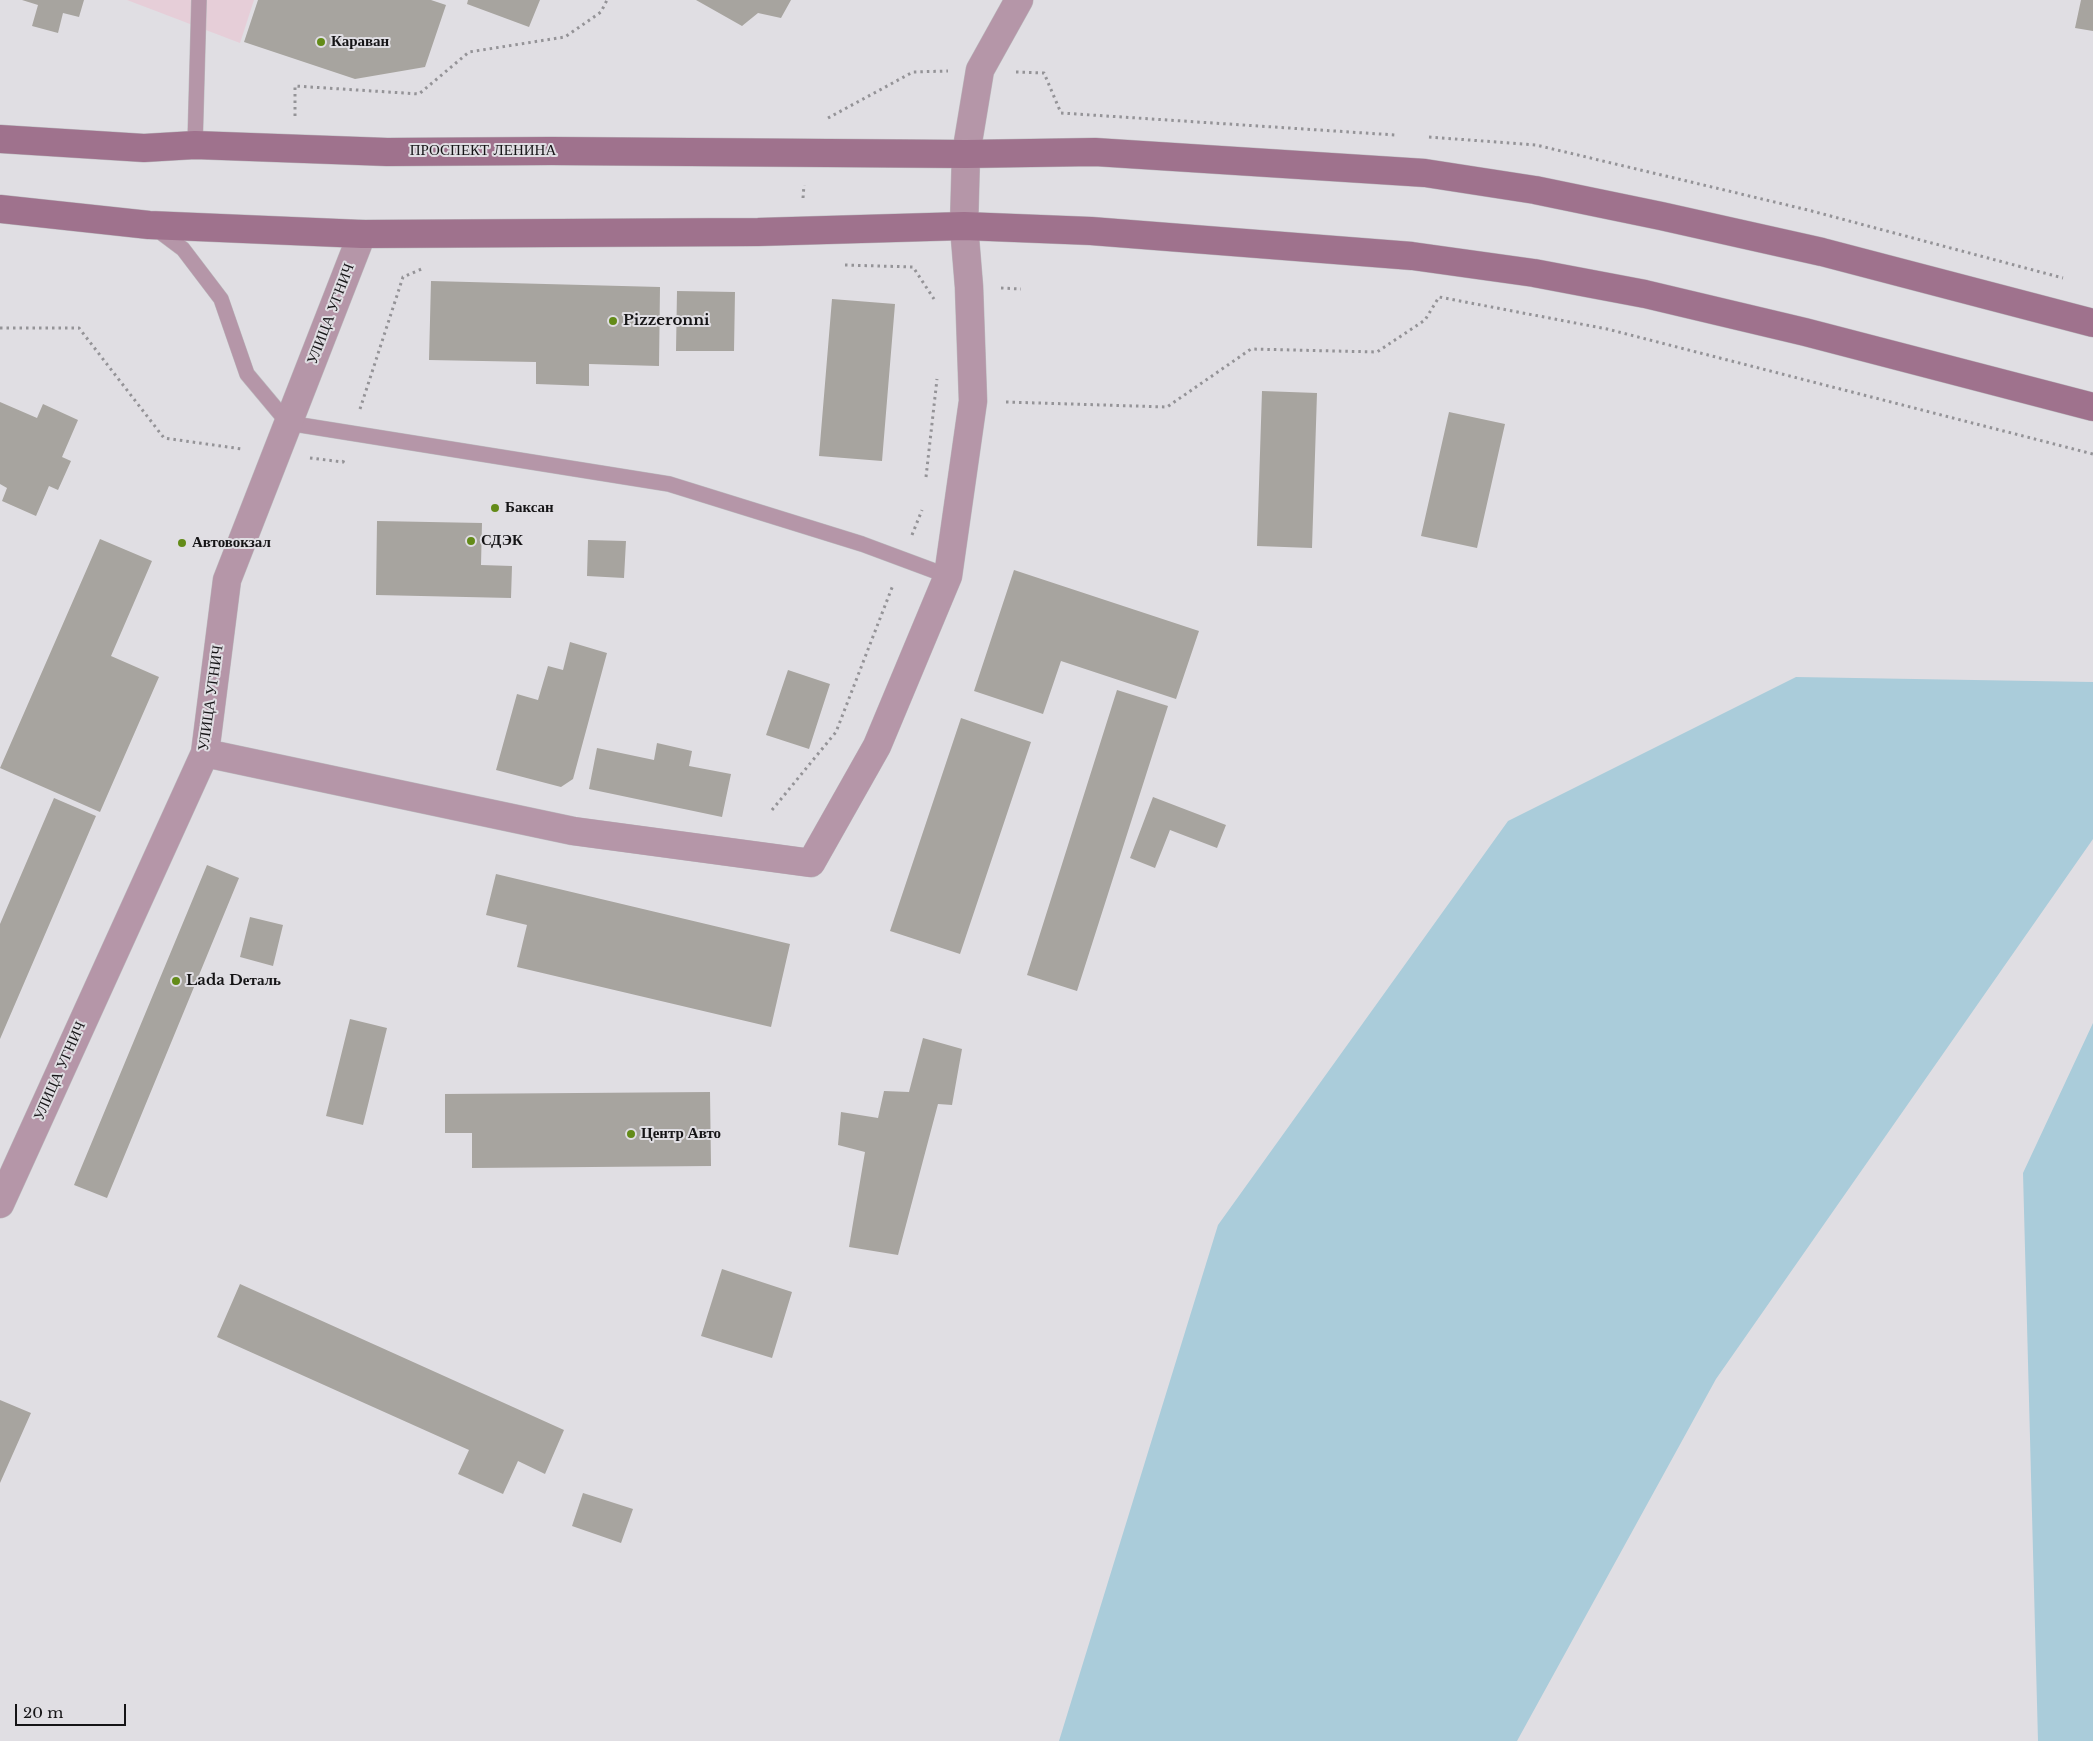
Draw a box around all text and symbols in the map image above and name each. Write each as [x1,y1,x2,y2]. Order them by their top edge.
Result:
place label: Караван [331,33,389,51]
marker: Караван [315,36,327,48]
street label: ПРОСПЕКТ ЛЕНИНА [410,142,556,160]
street label: УЛИЦА УГНИЧ [303,261,359,367]
place label: Pizzeronni [623,312,710,330]
marker: Pizzeronni [607,315,619,327]
place label: Баксан [505,499,554,517]
marker: Баксан [489,502,501,514]
place label: СДЭК [481,532,523,550]
place label: Автовокзал [192,534,271,552]
marker: СДЭК [465,535,477,547]
marker: Автовокзал [176,537,188,549]
street label: УЛИЦА УГНИЧ [195,644,227,752]
place label: Lada Dеталь [186,972,281,990]
marker: Lada Dеталь [170,975,182,987]
street label: УЛИЦА УГНИЧ [30,1019,90,1123]
place label: Центр Авто [641,1125,721,1143]
marker: Центр Авто [625,1128,637,1140]
scale bar [18,1694,129,1726]
text: 20 m [23,1703,63,1722]

